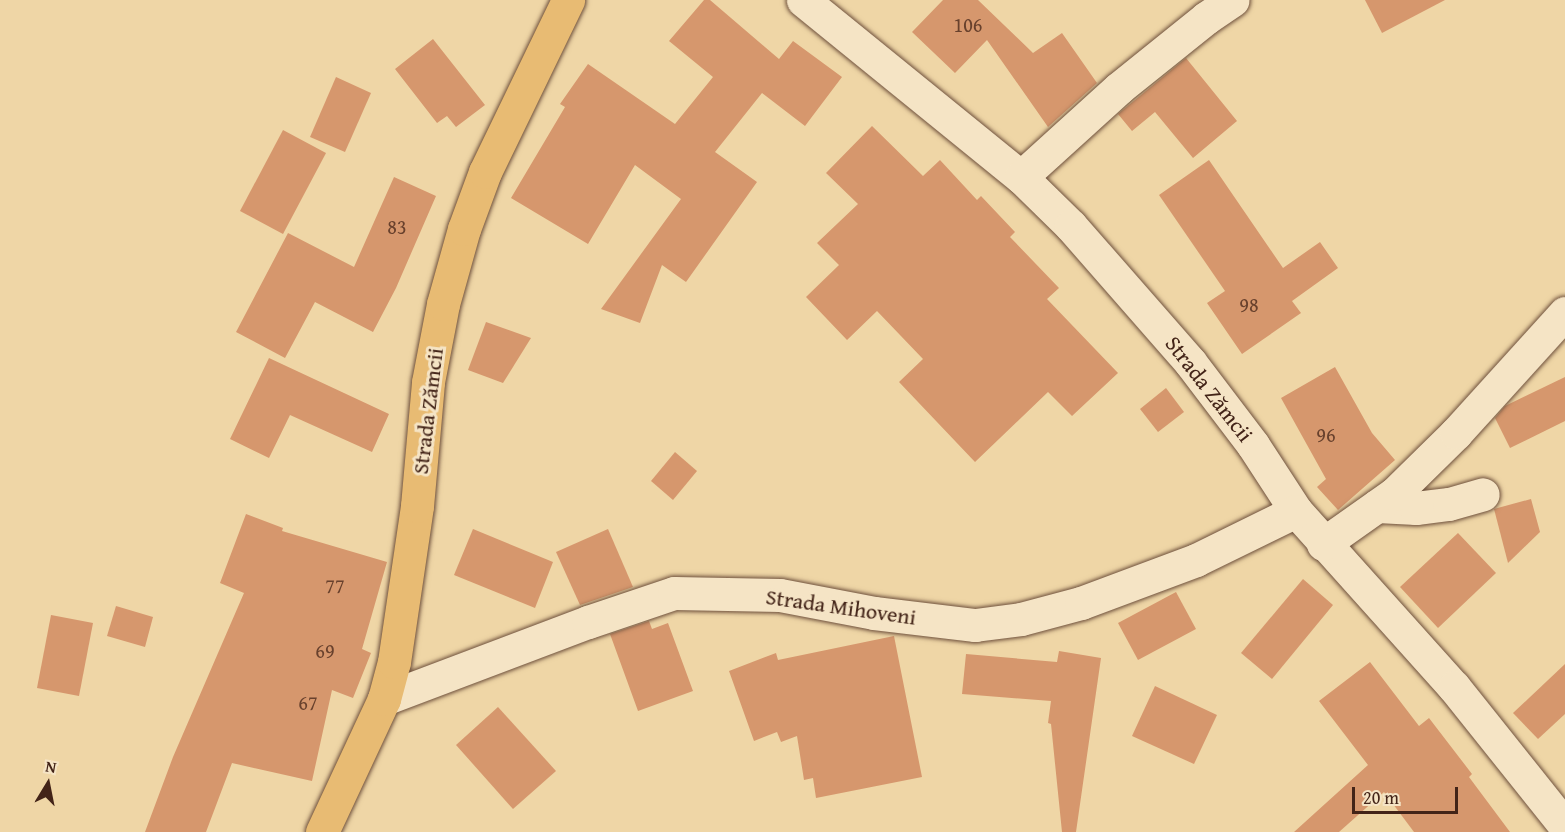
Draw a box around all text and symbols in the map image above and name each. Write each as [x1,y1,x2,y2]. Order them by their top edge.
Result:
house number: 106 [954,12,982,36]
house number: 83 [387,214,407,238]
house number: 98 [1239,292,1259,316]
street label: Strada Zămcii [1160,331,1258,447]
street label: Strada Zămcii [407,346,449,476]
house number: 96 [1316,422,1336,446]
house number: 77 [325,573,345,597]
street label: Strada Mihoveni [764,583,918,631]
house number: 69 [315,638,335,662]
house number: 67 [298,690,318,714]
north arrow [18,754,78,814]
text: N [44,754,58,779]
scale bar [1355,775,1462,813]
text: 20 m [1363,784,1399,811]

